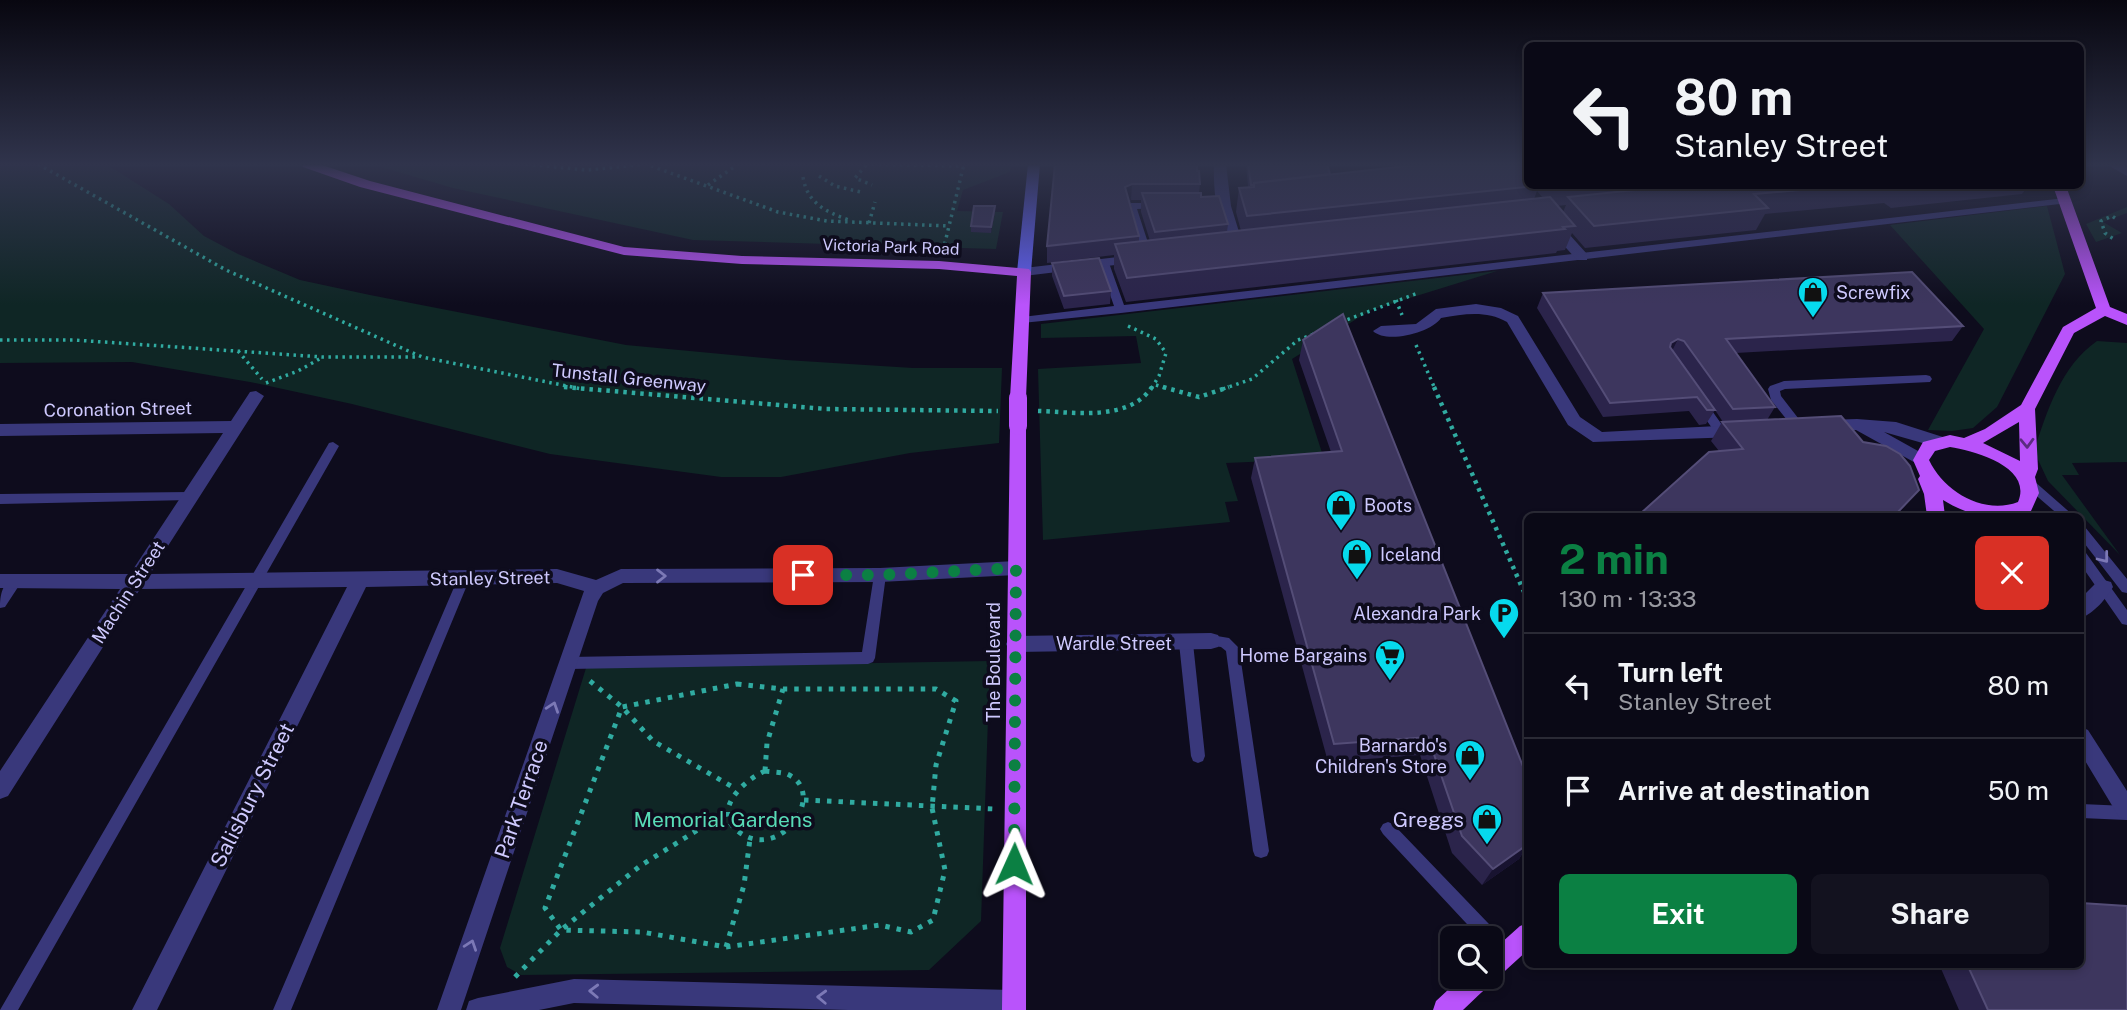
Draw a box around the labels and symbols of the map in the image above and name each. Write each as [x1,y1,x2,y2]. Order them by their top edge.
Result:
street label: Victoria Park Road [822,235,960,259]
shop icon: Screwfix [1796,275,1830,319]
place label: Screwfix [1836,282,1911,303]
street label: Tunstall Greenway [551,359,708,397]
street label: Coronation Street [44,397,192,421]
one-way arrow [2020,438,2035,449]
shop icon: Boots [1324,488,1358,532]
place label: Boots [1364,495,1412,516]
street label: Machin Street [87,537,169,647]
shop icon: Iceland [1340,537,1374,581]
place label: Iceland [1380,544,1441,565]
pin [773,545,833,605]
one-way arrow [2096,550,2109,562]
street label: Stanley Street [430,566,550,590]
one-way arrow [657,568,667,584]
parking icon: Alexandra Park [1487,596,1521,640]
street label: The Boulevard [983,602,1004,722]
place label: Alexandra Park [1353,603,1481,624]
street label: Wardle Street [1056,633,1172,654]
supermarket icon: Home Bargains [1373,638,1407,682]
place label: Home Bargains [1240,645,1367,666]
one-way arrow [545,701,559,713]
street label: Salisbury Street [205,719,299,871]
place label: Barnardo's Children's Store [1315,735,1447,777]
street label: Park Terrace [489,736,553,862]
shop icon: Barnardo's Children's Store [1453,738,1487,782]
shop icon: Greggs [1470,802,1504,846]
park label: Memorial Gardens [634,807,812,832]
place label: Greggs [1393,807,1464,832]
position arrow [977,827,1051,901]
one-way arrow [463,940,477,952]
one-way arrow [589,983,599,999]
one-way arrow [816,989,827,1005]

